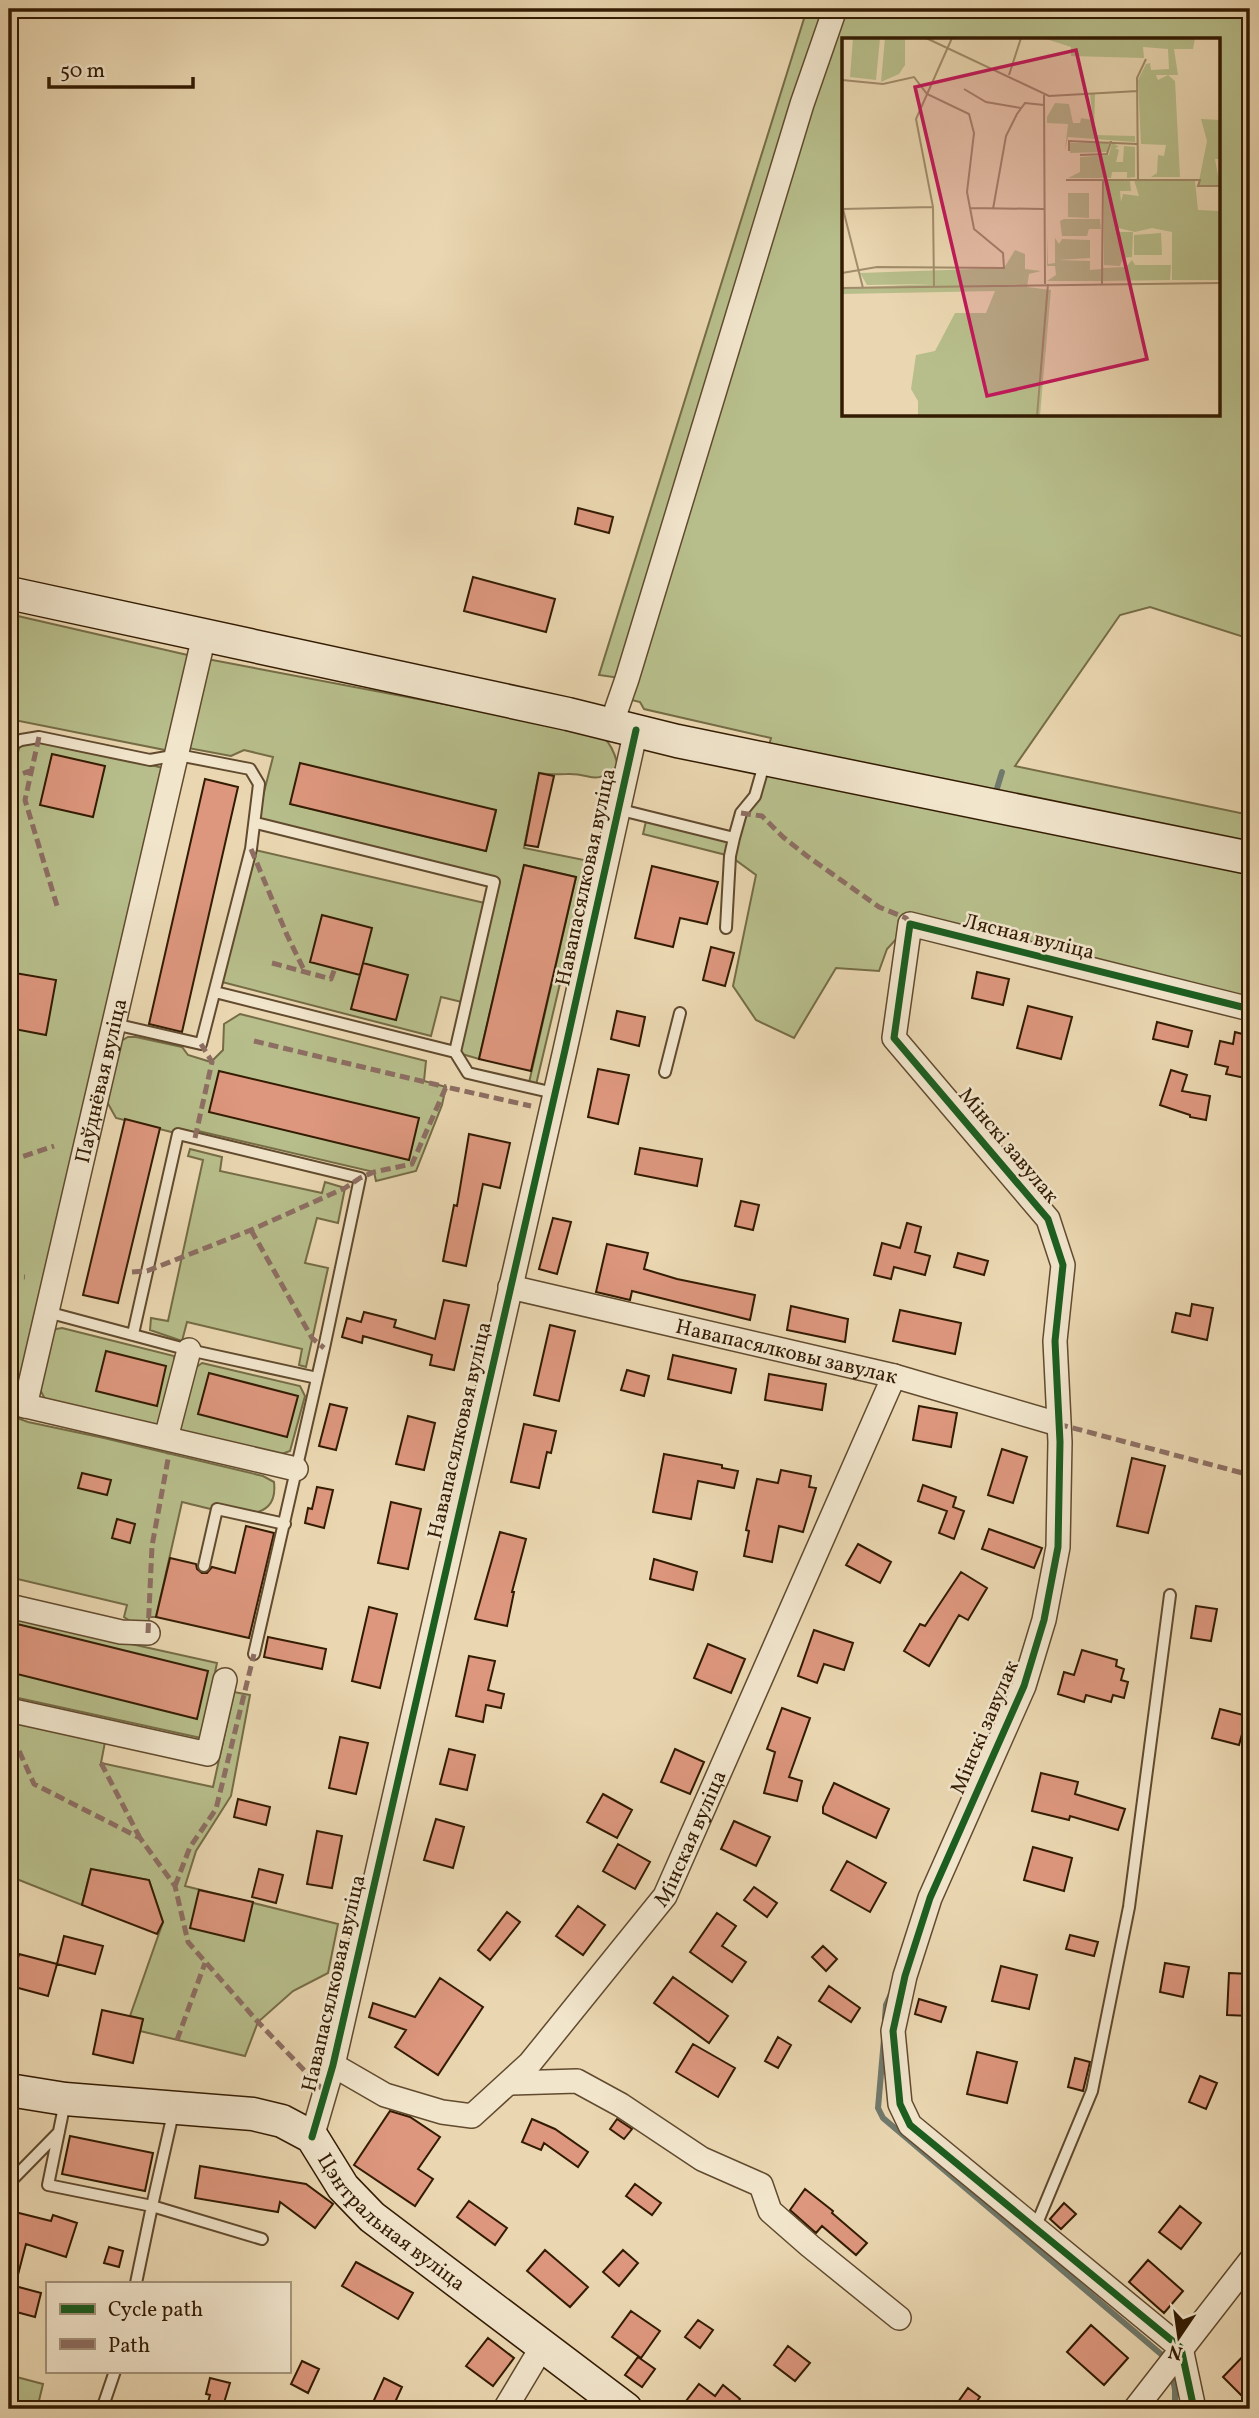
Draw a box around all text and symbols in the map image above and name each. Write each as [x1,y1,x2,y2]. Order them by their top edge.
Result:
inset map [842,38,1220,416]
scale bar [49,46,192,90]
text: 50 m [60,57,105,86]
street label: Навапасялковая вуліца [549,766,624,989]
street label: Лясная вуліца [960,907,1098,968]
street label: Паўднёвая вуліца [69,996,135,1166]
street label: Мінскі завулак [951,1082,1065,1210]
street label: Навапасялковы завулак [673,1313,900,1392]
street label: Навапасялковая вуліца [421,1319,500,1542]
street label: Мінскі завулак [944,1656,1027,1799]
street label: Мінская вуліца [648,1766,735,1914]
street label: Навапасялковая вуліца [295,1872,374,2095]
street label: Цэнтральная вуліца [309,2148,471,2299]
legend [46,2282,290,2372]
text: Cycle path [108,2296,203,2325]
north arrow [1144,2302,1214,2372]
text: Path [108,2332,150,2361]
text: N [1166,2337,1185,2366]

